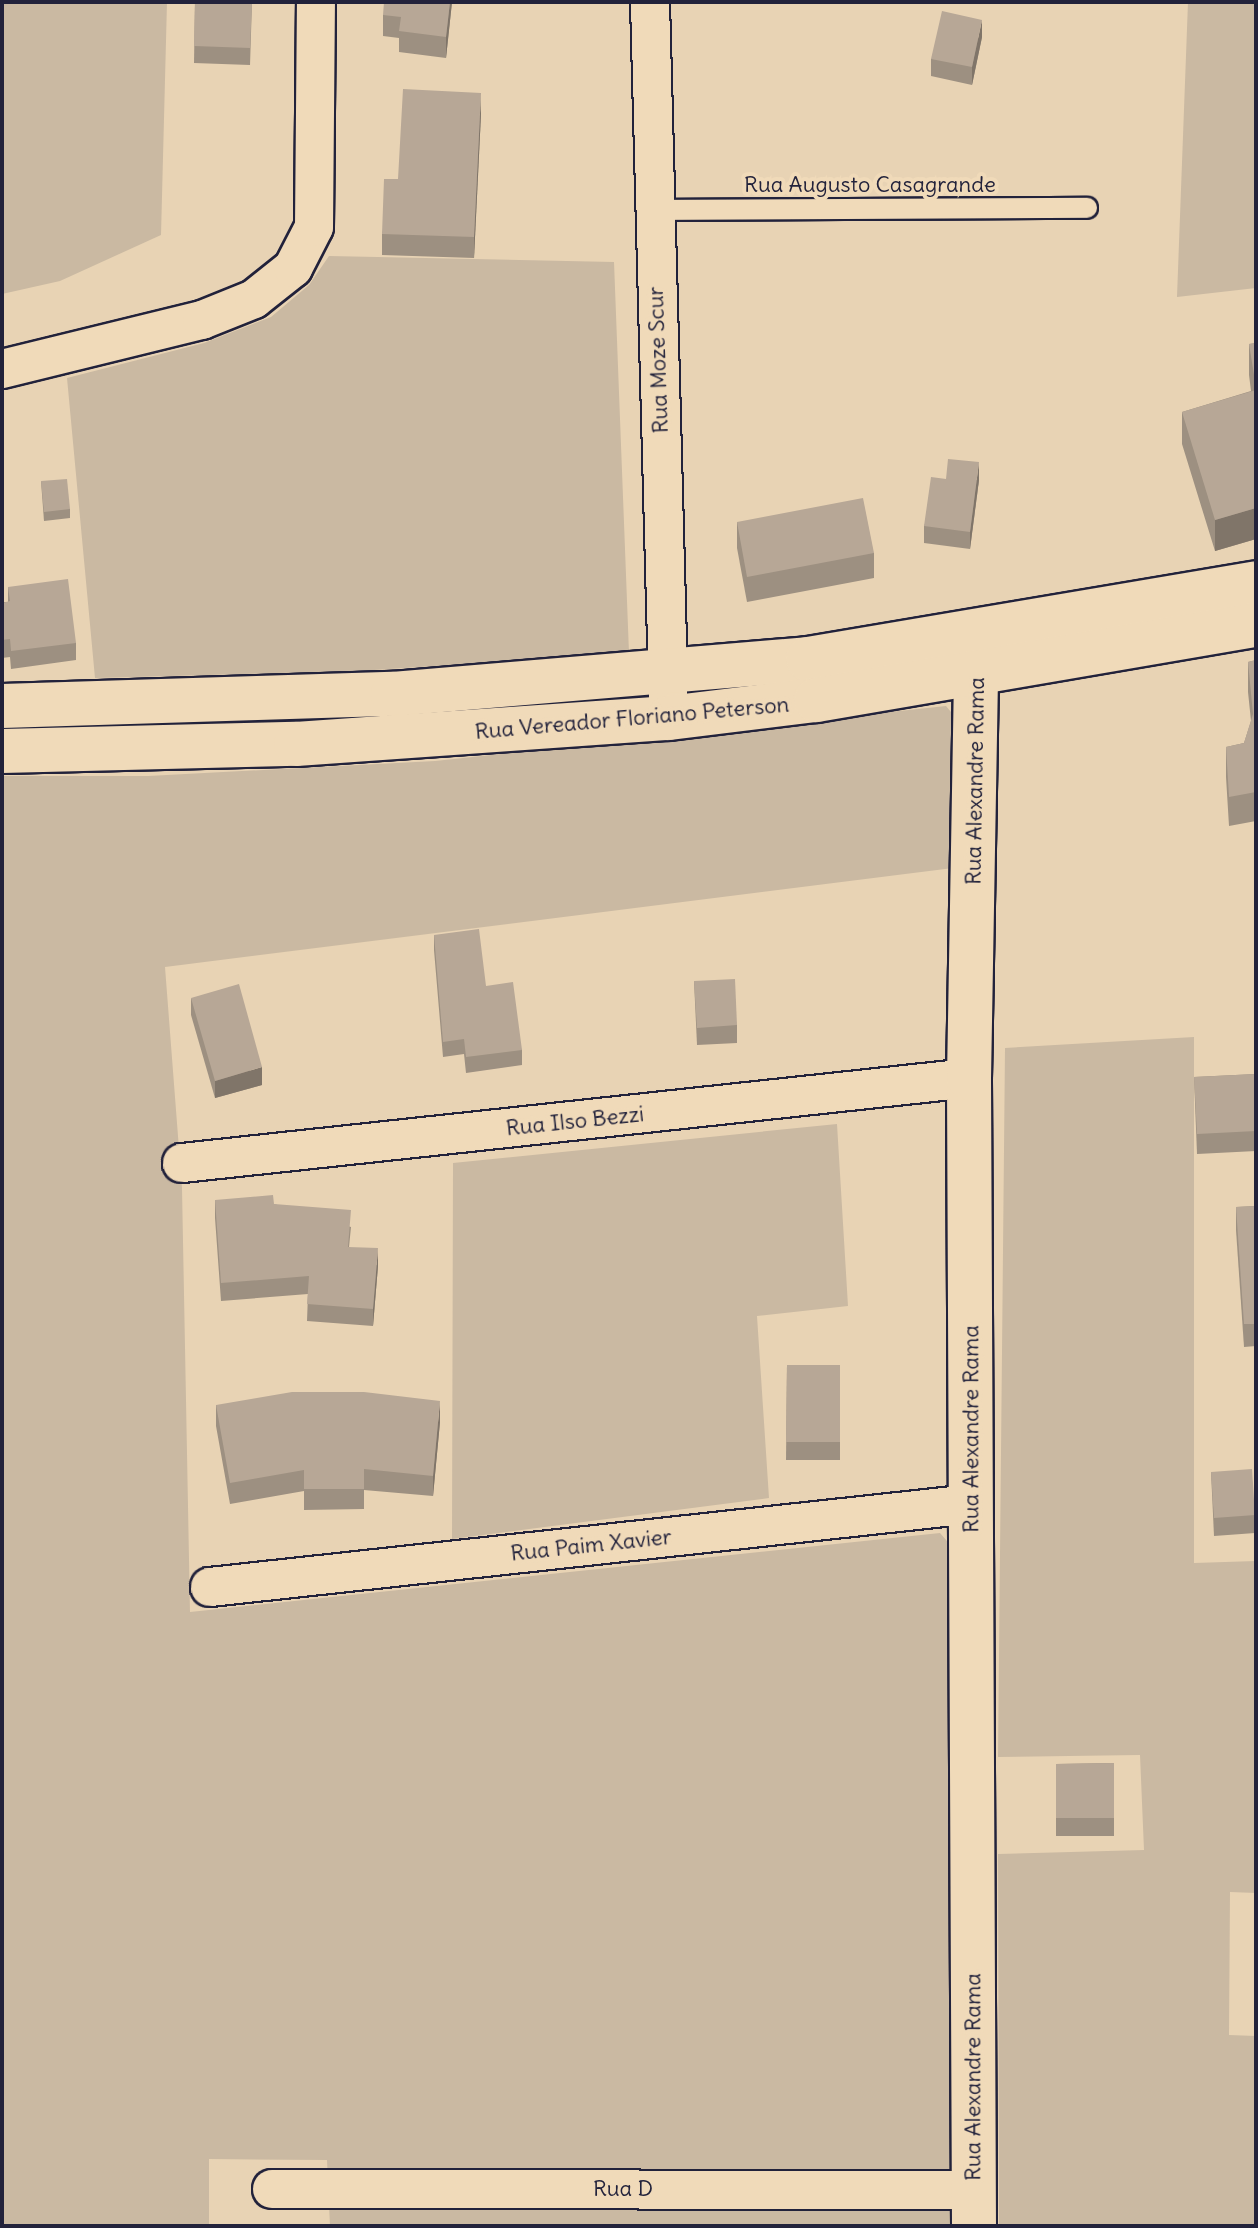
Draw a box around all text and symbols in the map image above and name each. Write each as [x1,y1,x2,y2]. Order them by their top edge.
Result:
street label: Rua Augusto Casagrande [744,172,996,198]
street label: Rua Moze Scur [642,286,674,434]
street label: Rua Alexandre Rama [960,677,990,885]
street label: Rua Vereador Floriano Peterson [474,691,790,745]
street label: Rua Ilso Bezzi [505,1101,645,1141]
street label: Rua Alexandre Rama [958,1325,984,1533]
street label: Rua Paim Xavier [509,1523,673,1567]
street label: Rua Alexandre Rama [960,1973,986,2181]
street label: Rua D [593,2176,653,2202]

